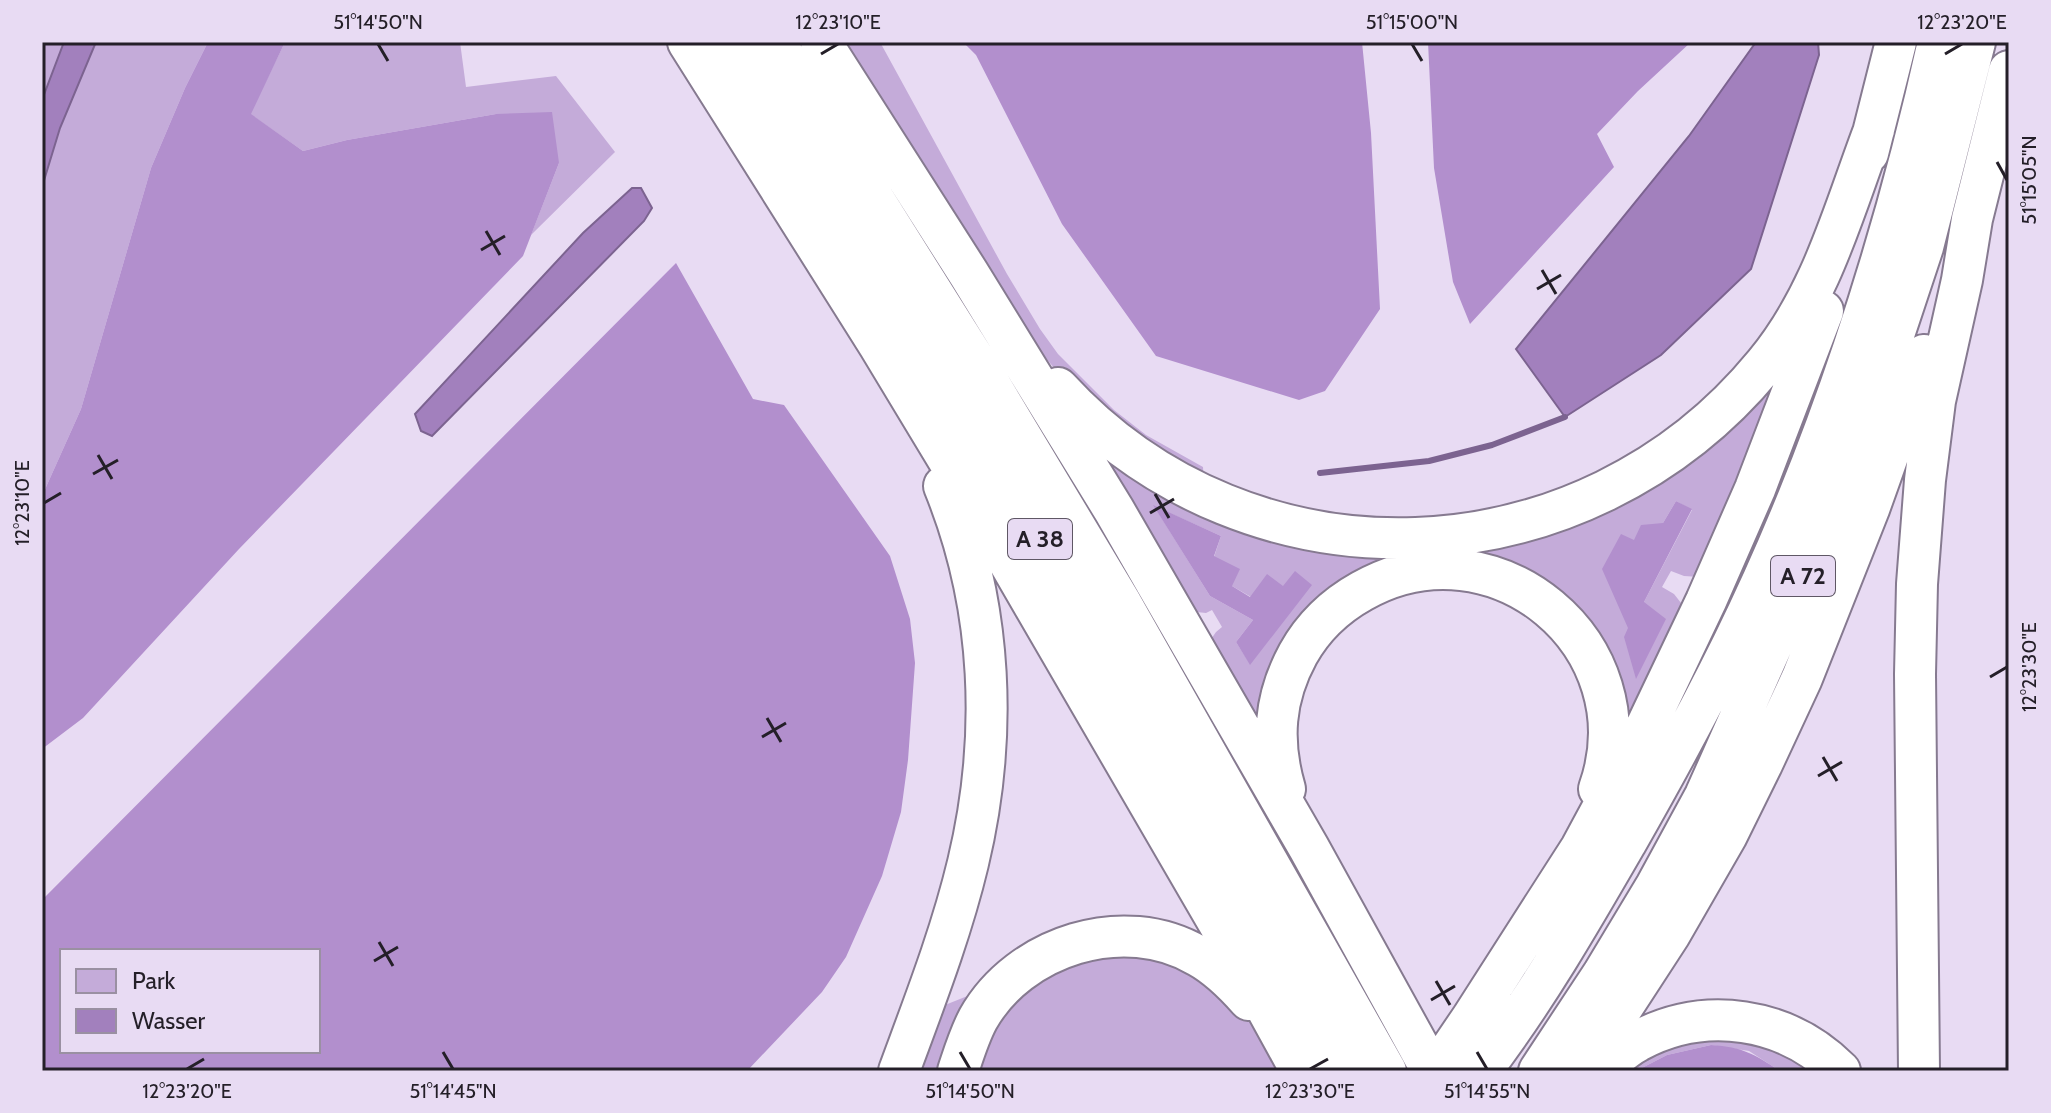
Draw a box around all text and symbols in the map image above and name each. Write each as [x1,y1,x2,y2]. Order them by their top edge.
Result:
text: 51°14'50"N [333,10,423,34]
text: 12°23'10"E [795,10,881,34]
text: 51°15'00"N [1366,10,1458,34]
text: 12°23'20"E [1917,10,2007,34]
text: 51°15'05"N [2017,135,2041,225]
text: 12°23'10"E [10,460,34,546]
road number: A 38 [1008,519,1072,559]
road number: A 72 [1771,556,1835,596]
text: 12°23'30"E [2017,622,2041,712]
legend [60,949,320,1053]
text: Park [132,966,175,995]
text: Wasser [132,1006,205,1035]
text: 12°23'20"E [142,1079,232,1103]
text: 51°14'45"N [410,1079,496,1103]
text: 51°14'50"N [925,1079,1015,1103]
text: 12°23'30"E [1265,1079,1355,1103]
text: 51°14'55"N [1444,1079,1530,1103]

